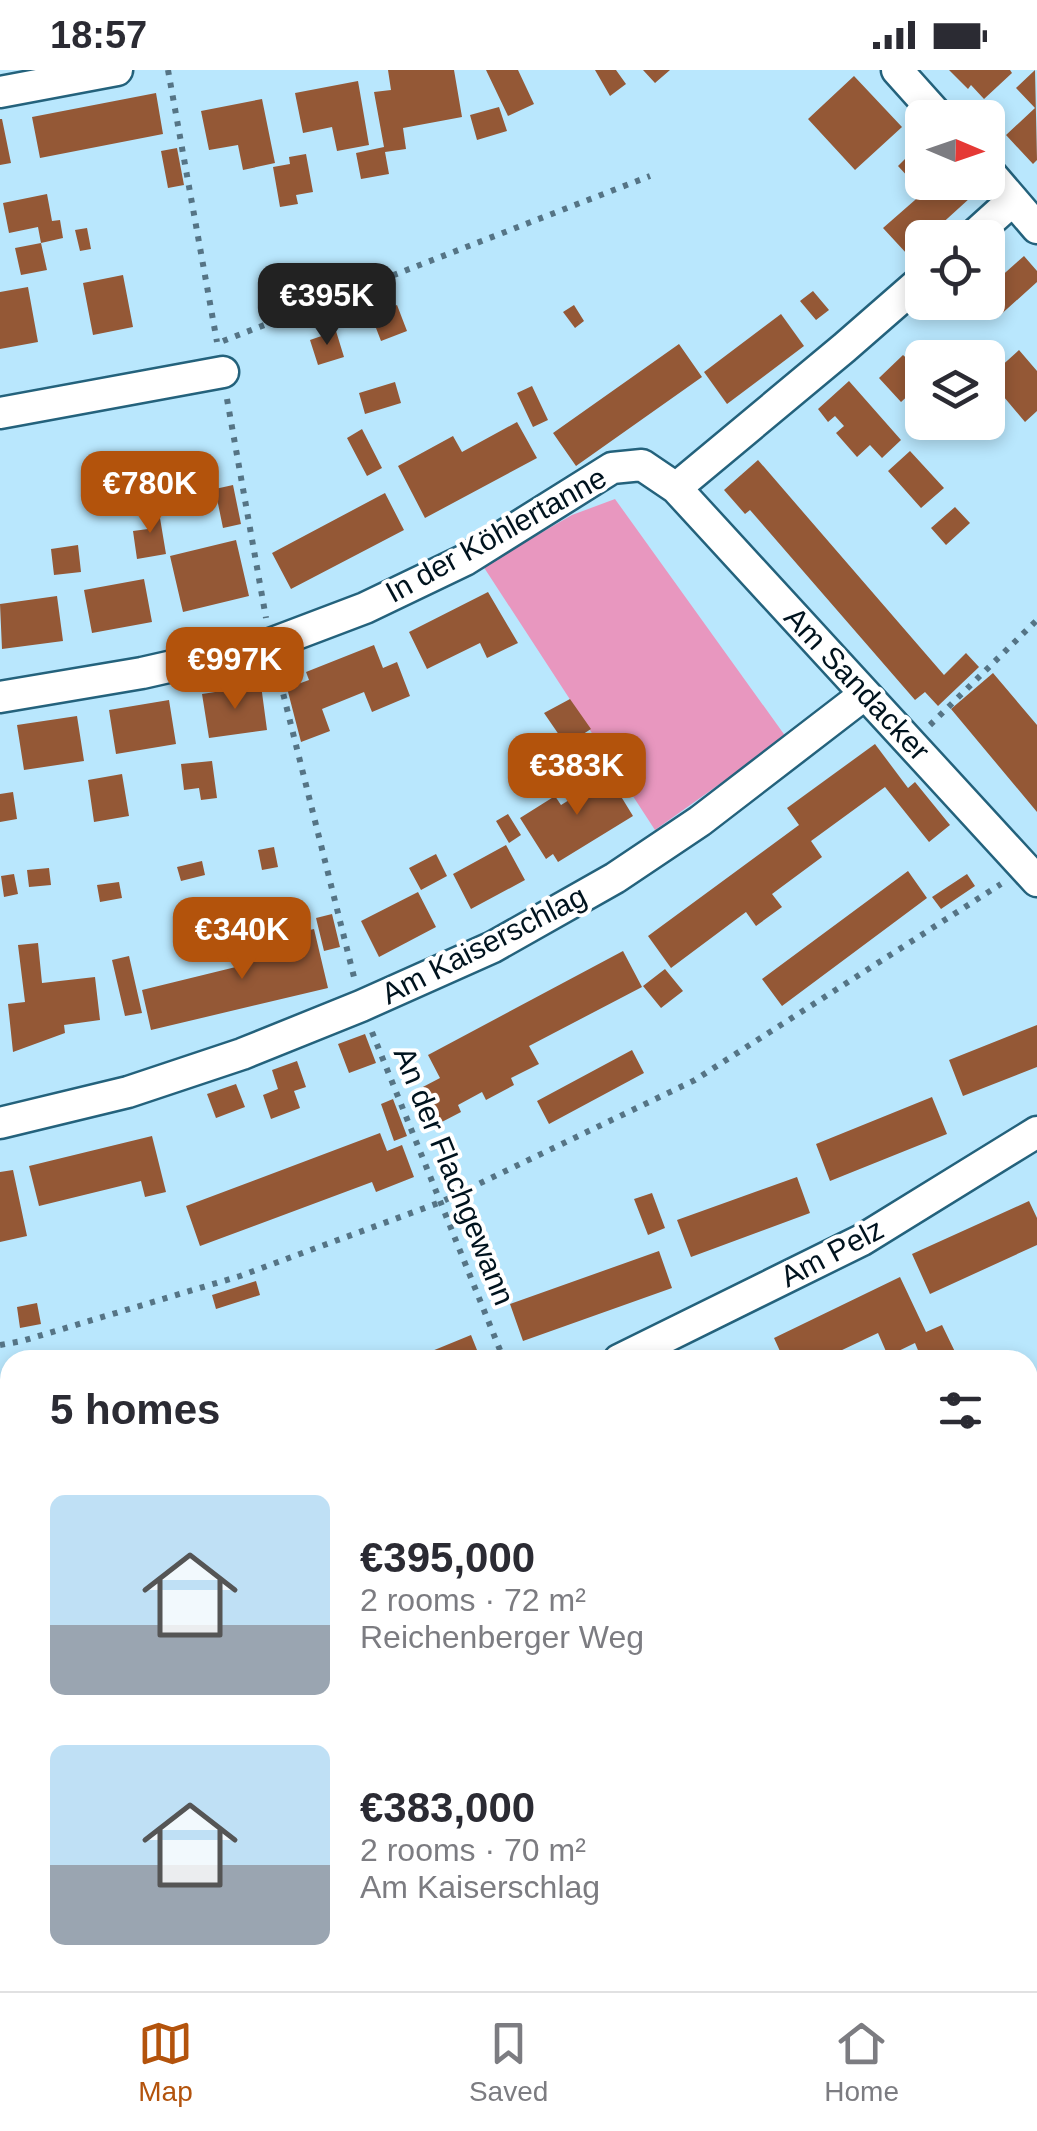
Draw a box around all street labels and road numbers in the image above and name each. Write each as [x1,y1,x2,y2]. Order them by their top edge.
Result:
street label: In der Köhlertanne [380,460,612,609]
street label: Am Sandacker [778,600,937,767]
street label: Am Kaiserschlag [376,879,592,1010]
street label: An der Flachgewann [388,1042,521,1310]
street label: Am Pelz [775,1212,889,1293]

